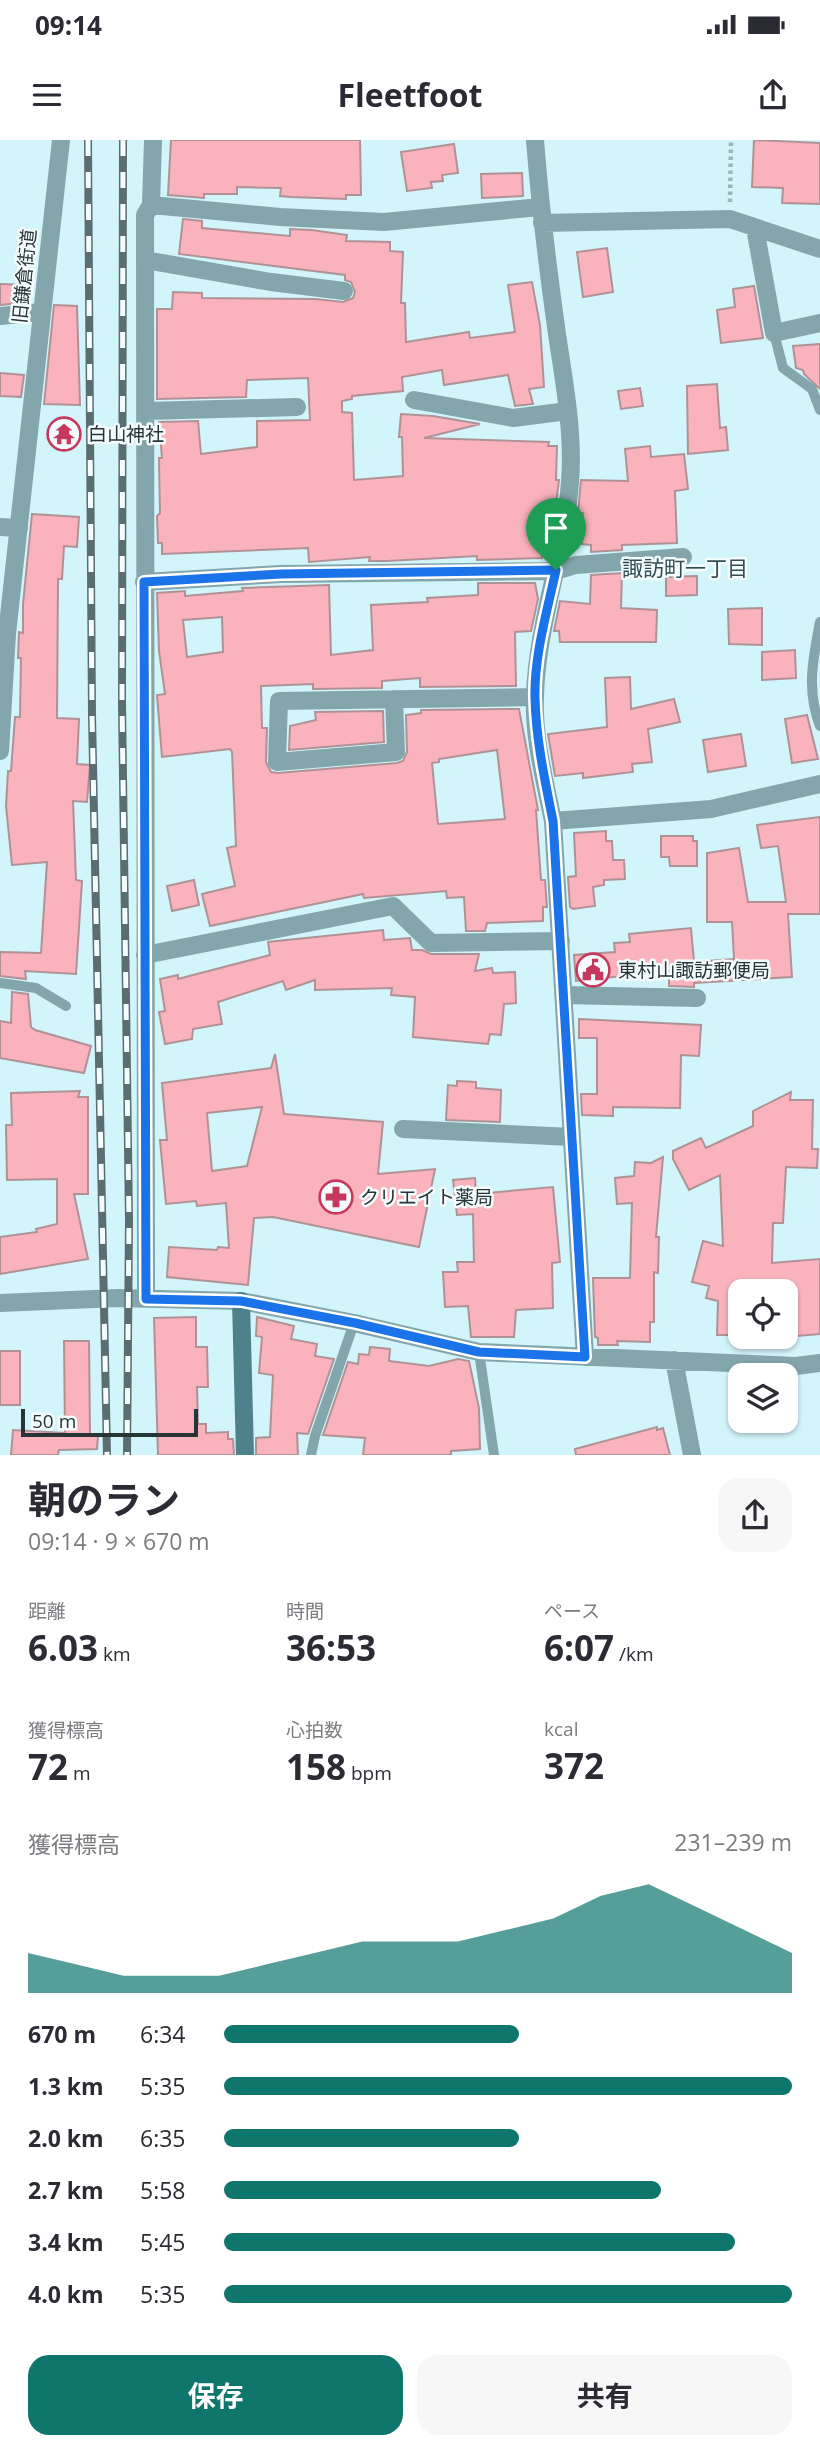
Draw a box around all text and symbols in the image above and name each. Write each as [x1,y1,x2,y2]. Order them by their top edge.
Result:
text: 09:14 [35,7,102,43]
text: Fleetfoot [338,73,482,116]
icon: menu [28,76,66,114]
icon: share [754,76,792,114]
street label: 旧鎌倉街道 [6,227,42,325]
temple icon: 白山神社 [45,415,83,453]
place label: 白山神社 [88,421,164,447]
pin [526,498,586,570]
icon: arrive [537,509,575,547]
district label: 諏訪町一丁目 [622,554,748,582]
public building icon: 東村山諏訪郵便局 [574,951,612,989]
place label: 東村山諏訪郵便局 [618,957,770,983]
pharmacy icon: クリエイト薬局 [317,1178,355,1216]
place label: クリエイト薬局 [360,1184,493,1210]
map controls [728,1279,798,1433]
button: locate [728,1279,798,1349]
button: layers [728,1363,798,1433]
scale bar [21,1406,198,1438]
text: 50 m [32,1408,76,1434]
text: 朝のラン [28,1473,180,1525]
button: share [718,1478,792,1552]
text: 09:14 · 9 × 670 m [28,1525,210,1557]
text: 距離 [28,1598,66,1624]
text: 時間 [286,1598,324,1624]
text: ペース [544,1598,600,1624]
text: 6.03 [28,1624,98,1671]
text: 36:53 [286,1624,376,1671]
text: 6:07 [544,1624,614,1671]
text: km [98,1641,131,1667]
text: /km [614,1641,654,1667]
text: kcal [544,1716,578,1742]
text: 獲得標高 [28,1717,104,1743]
text: 心拍数 [286,1717,343,1743]
text: 372 [544,1742,604,1789]
text: 72 [28,1743,68,1790]
text: 158 [286,1743,346,1790]
text: m [68,1760,91,1786]
text: bpm [346,1760,392,1786]
text: 231–239 m [674,1826,792,1858]
text: 獲得標高 [28,1828,120,1860]
text: 670 m [28,2018,96,2050]
text: 6:34 [140,2018,186,2050]
text: 1.3 km [28,2070,104,2102]
text: 5:35 [140,2070,186,2102]
text: 2.0 km [28,2122,104,2154]
text: 6:35 [140,2122,186,2154]
text: 2.7 km [28,2174,104,2206]
text: 5:58 [140,2174,186,2206]
text: 3.4 km [28,2226,104,2258]
text: 5:45 [140,2226,186,2258]
text: 4.0 km [28,2278,104,2310]
text: 5:35 [140,2278,186,2310]
button: 保存 [28,2355,403,2435]
button: 共有 [417,2355,792,2435]

